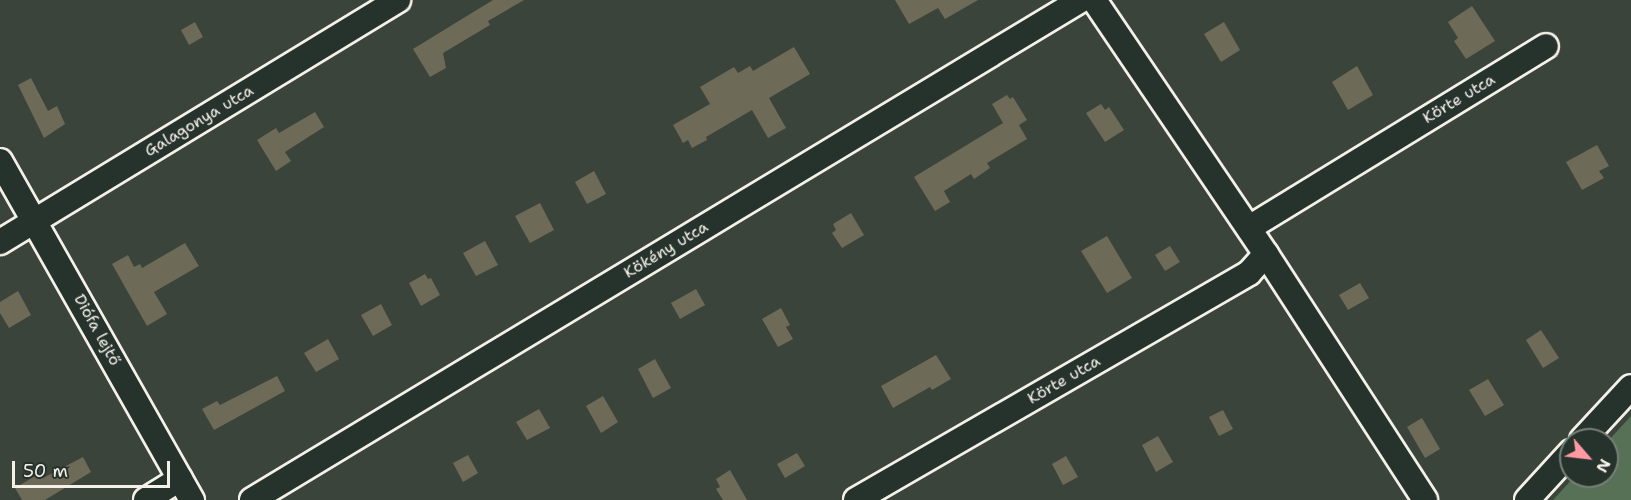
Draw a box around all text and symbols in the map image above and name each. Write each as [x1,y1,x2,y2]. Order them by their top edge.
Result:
street label: Körte utca [1419,70,1499,128]
street label: Galagonya utca [141,81,257,161]
street label: Kökény utca [620,217,712,283]
street label: Diófa lejtő [70,291,124,369]
street label: Körte utca [1024,351,1104,409]
north arrow [1559,428,1619,488]
scale bar [15,449,172,487]
text: N [1591,455,1616,476]
text: 50 m [23,459,68,483]

